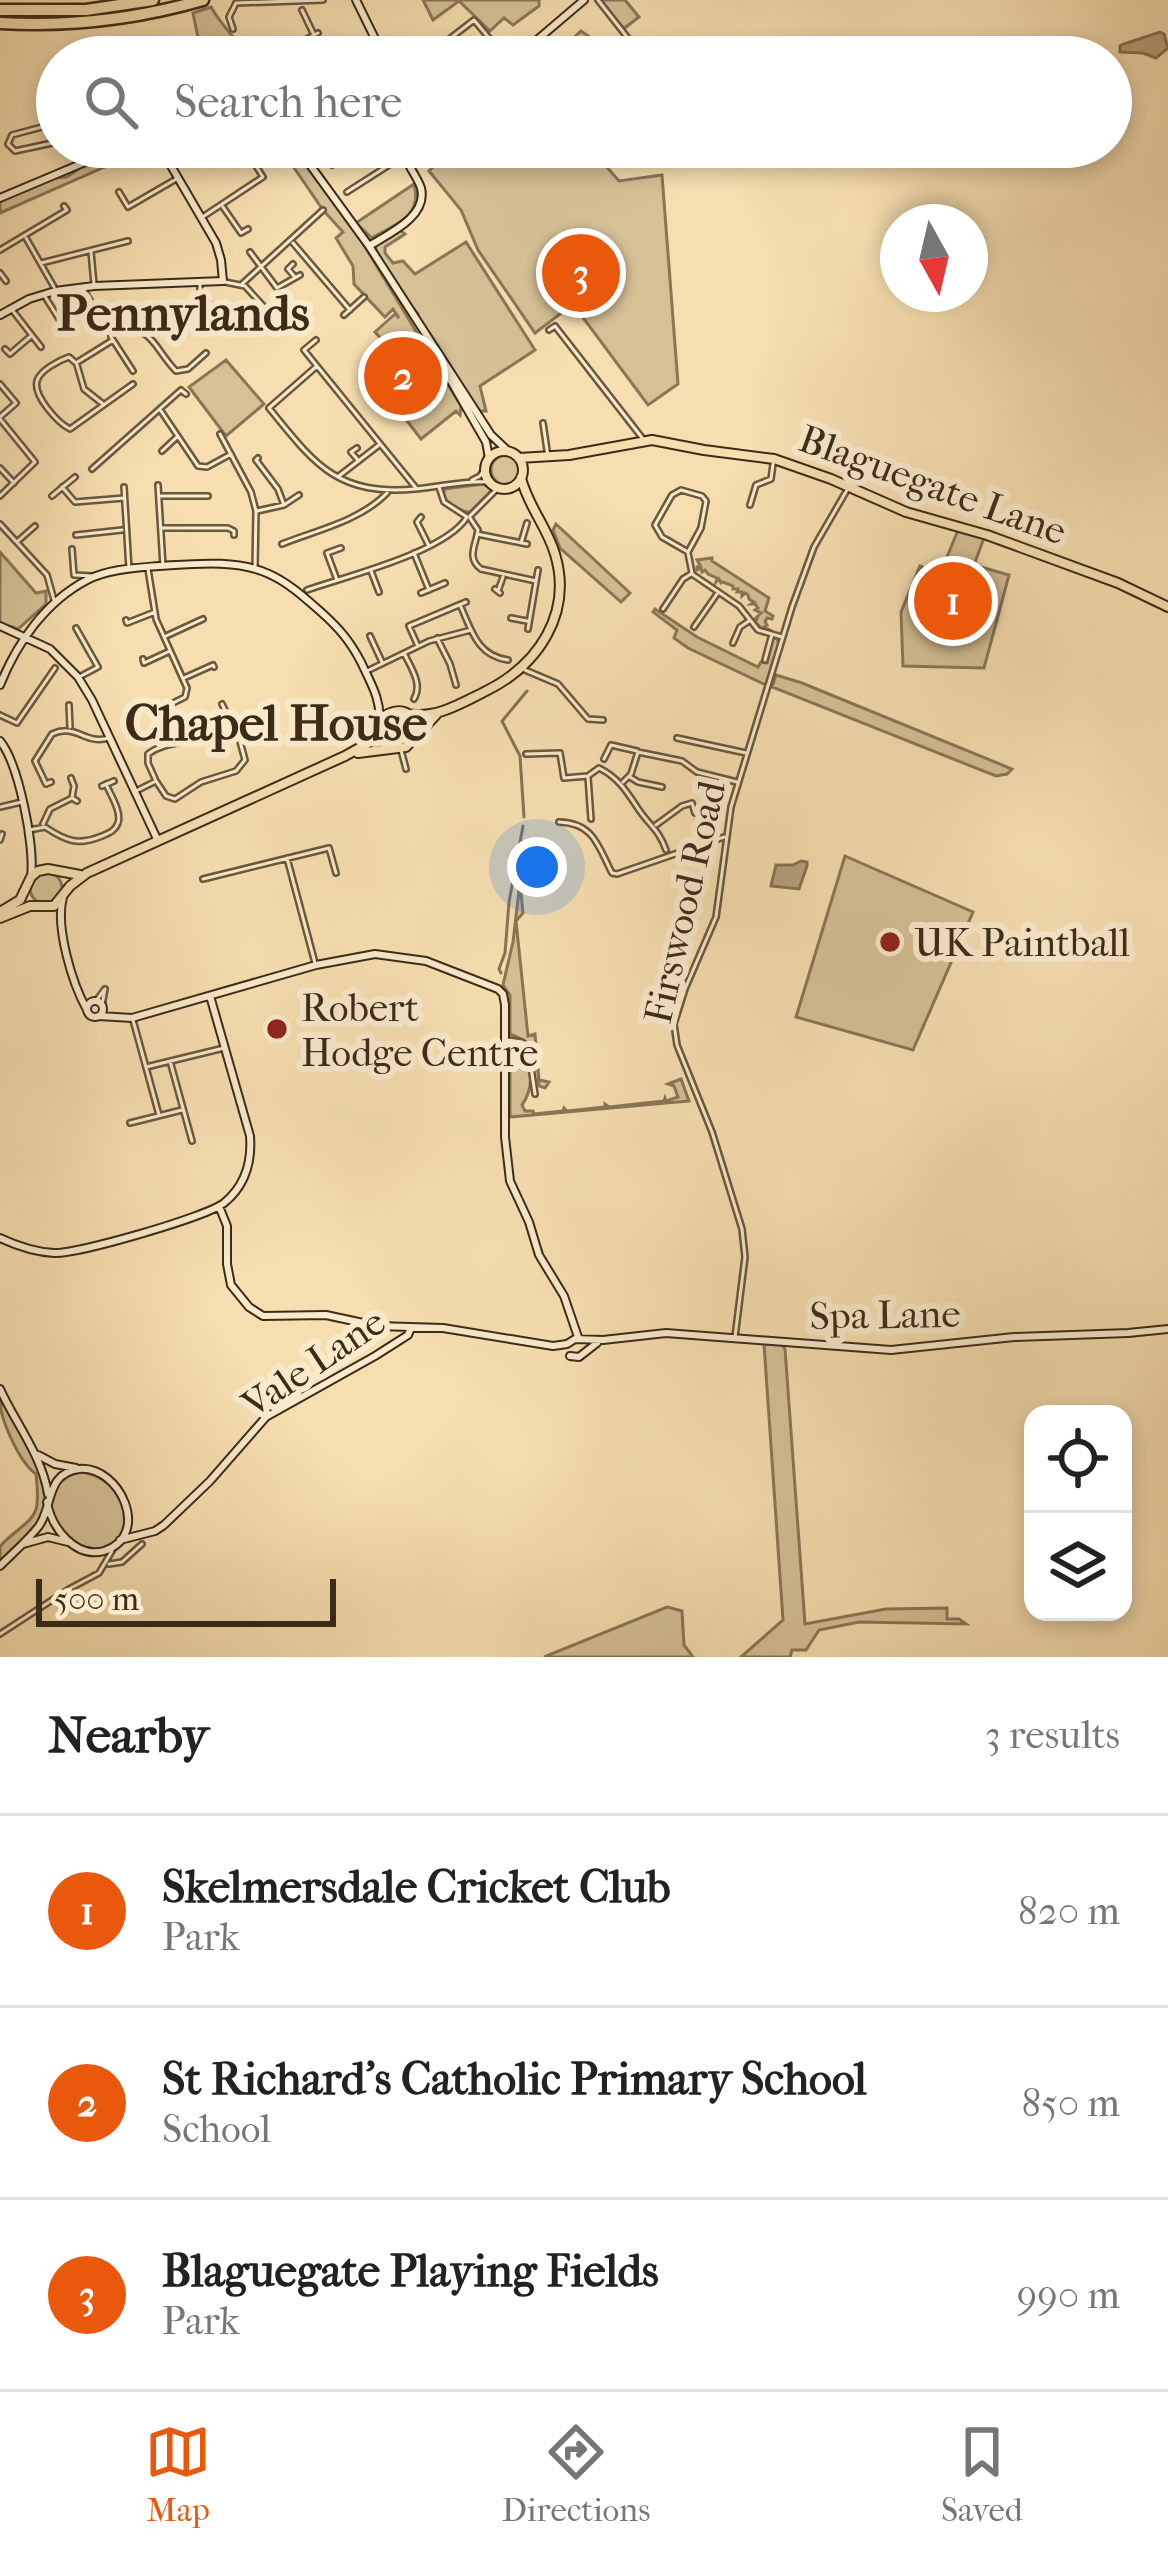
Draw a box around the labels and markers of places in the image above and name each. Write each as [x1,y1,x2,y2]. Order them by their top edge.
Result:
pin: 3 [542,228,620,318]
pin: 2 [364,331,442,421]
pin: 1 [914,556,992,646]
place label: UK Paintball [914,920,1130,966]
marker: UK Paintball [877,929,903,955]
place label: Robert Hodge Centre [301,985,538,1076]
marker: Robert Hodge Centre [264,1016,290,1042]

